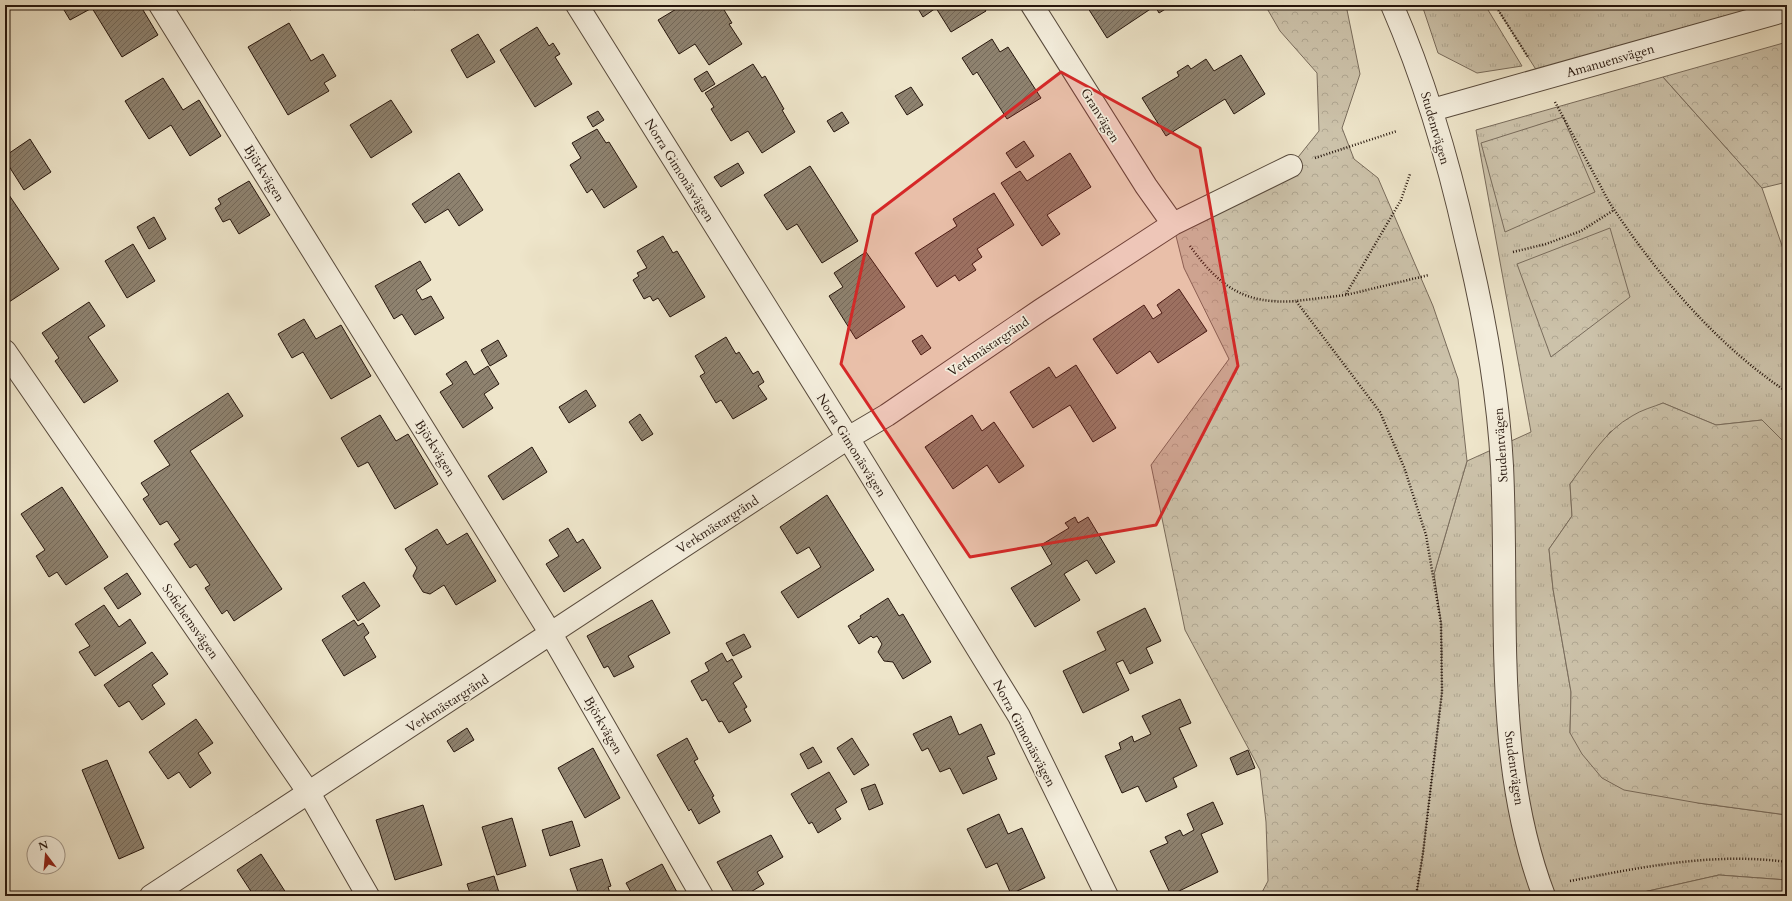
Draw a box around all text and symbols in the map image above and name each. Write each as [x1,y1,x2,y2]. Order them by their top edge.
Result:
street label: Amanuensvägen [1564,40,1657,82]
street label: Granvägen [1076,85,1124,147]
street label: Studentvägen [1416,90,1454,167]
street label: Norra Gimonäsvägen [640,115,719,226]
street label: Björkvägen [240,142,289,206]
street label: Verkmästargränd [944,313,1033,381]
street label: Norra Gimonäsvägen [812,390,891,501]
street label: Studentvägen [1489,406,1513,483]
street label: Björkvägen [411,417,460,481]
street label: Verkmästargränd [673,491,762,558]
street label: Sofiehemsvägen [158,580,223,663]
street label: Verkmästargränd [403,670,492,737]
street label: Norra Gimonäsvägen [988,677,1060,791]
street label: Björkvägen [579,693,627,758]
street label: Studentvägen [1500,730,1528,807]
north arrow [26,835,66,875]
text: N [37,837,50,854]

